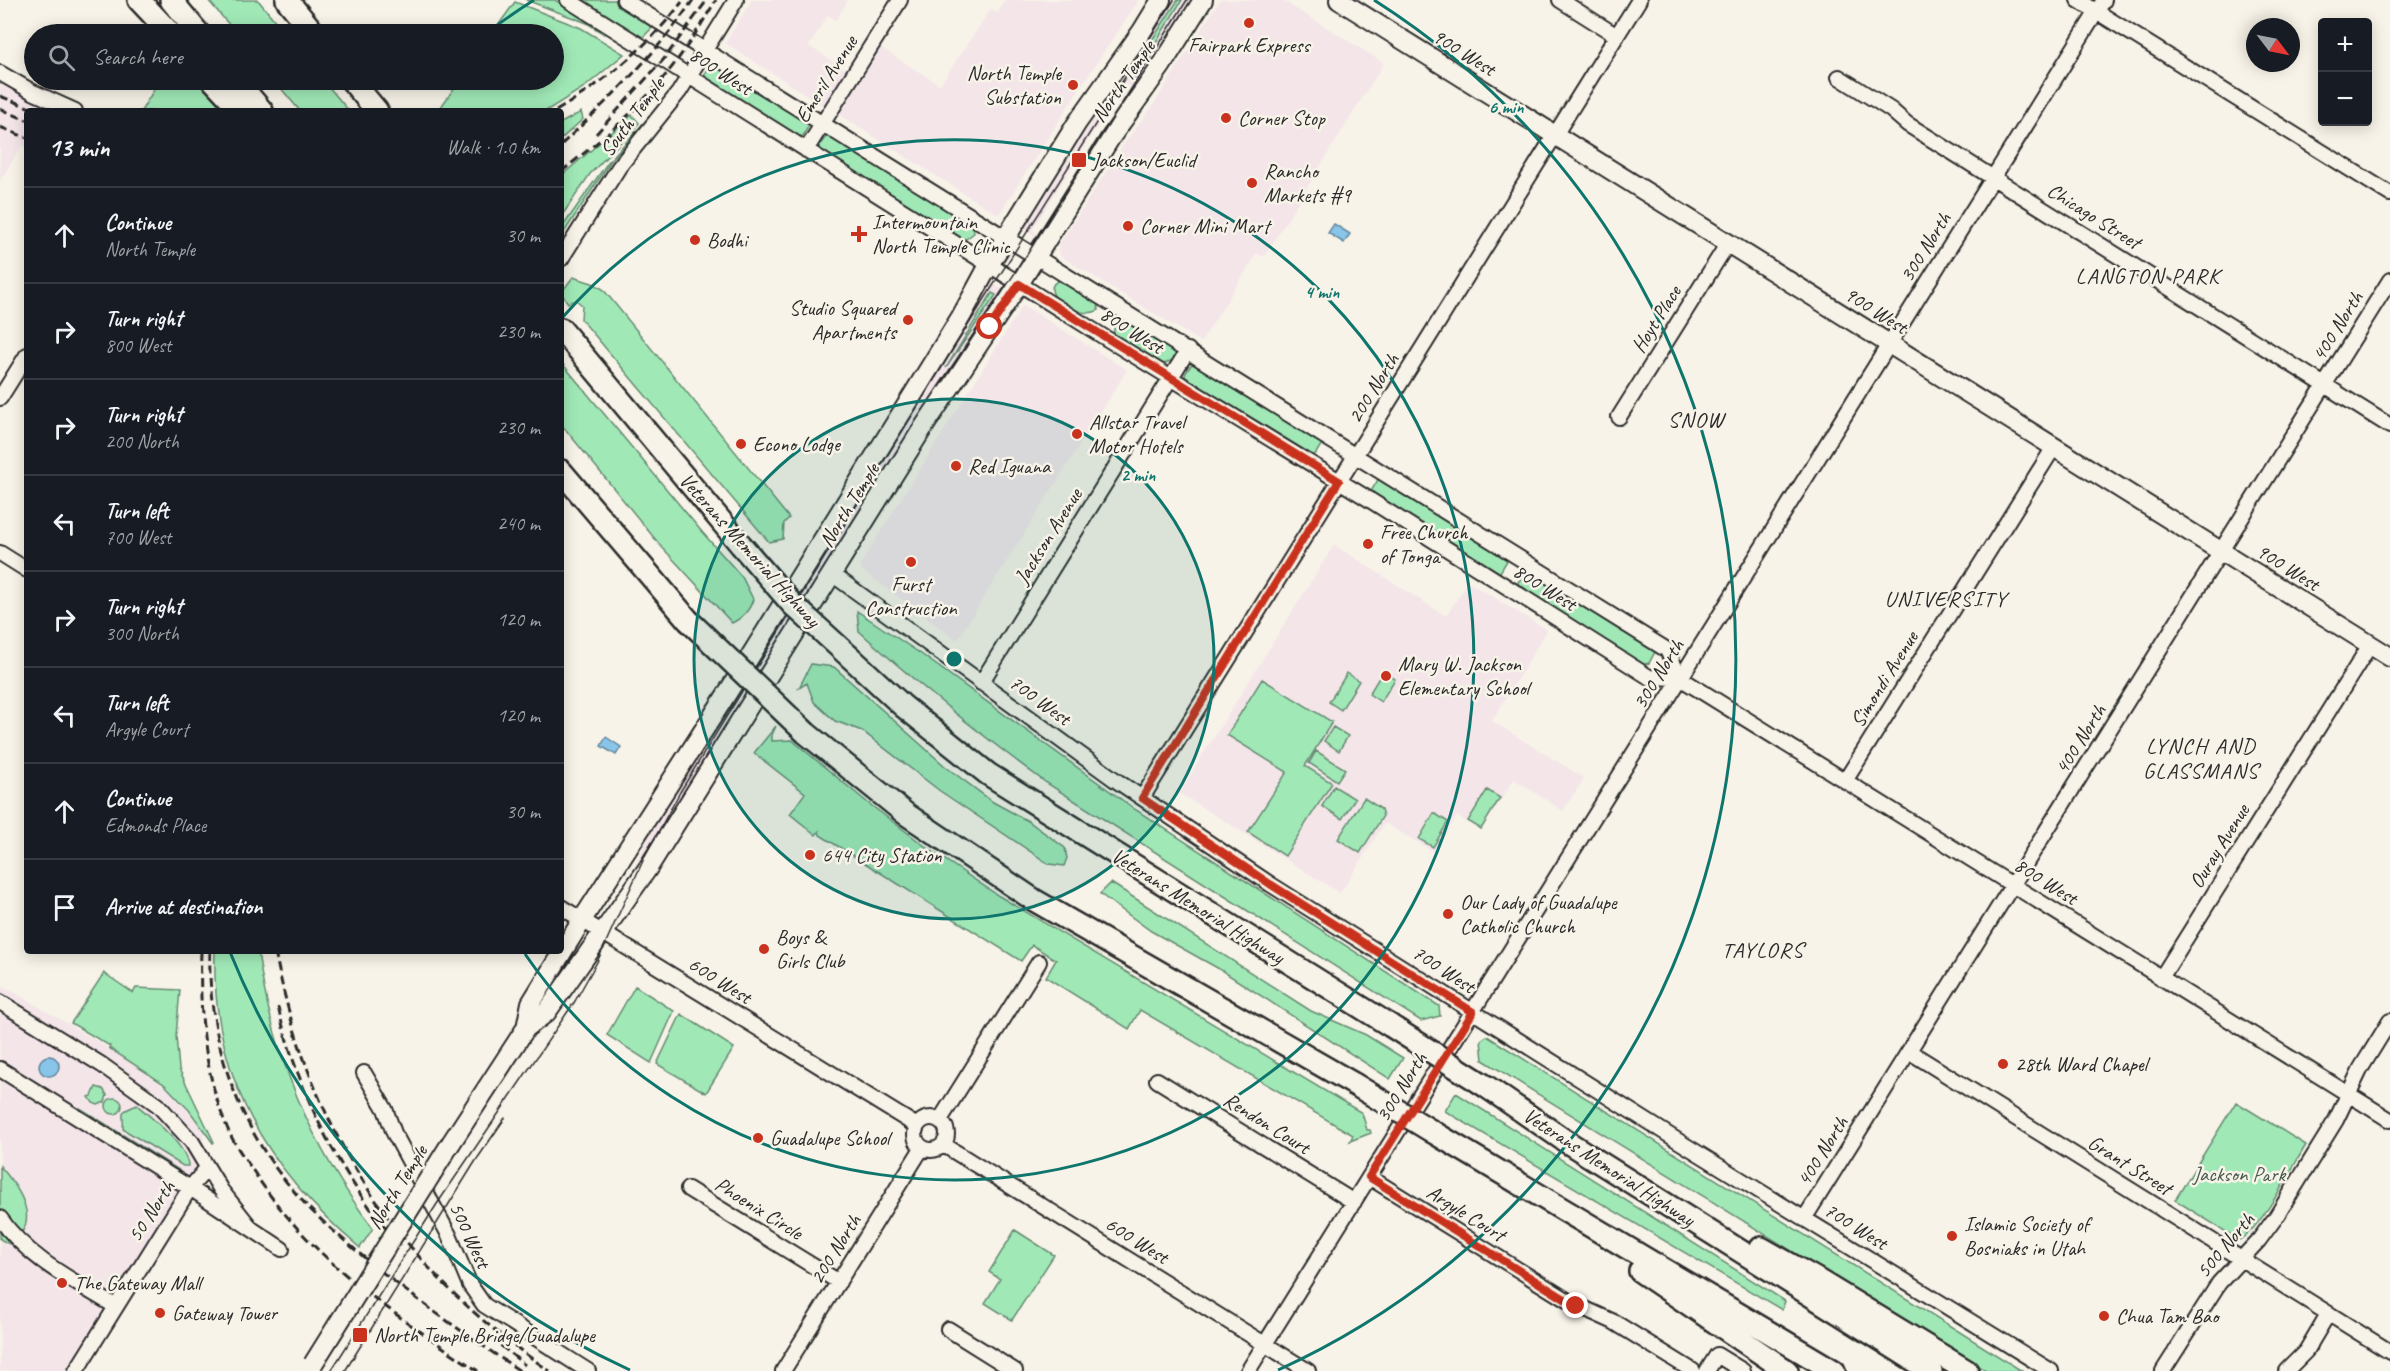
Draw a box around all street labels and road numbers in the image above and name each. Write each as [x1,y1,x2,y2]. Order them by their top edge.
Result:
street label: 900 West [1428,23,1502,83]
street label: Emeril Avenue [789,30,864,127]
street label: North Temple [1085,34,1161,127]
street label: 800 West [685,41,759,102]
street label: South Temple [594,71,671,162]
street label: Chicago Street [2043,177,2148,256]
street label: 300 North [1893,207,1957,287]
street label: Hoyt Place [1625,280,1687,357]
street label: 900 West [1840,281,1914,341]
street label: 400 North [2305,286,2369,366]
street label: 800 West [1096,301,1170,361]
street label: 200 North [1341,348,1405,428]
street label: North Temple [813,457,886,552]
street label: Veterans Memorial Highway [674,467,827,634]
street label: Jackson Avenue [1008,482,1088,590]
street label: 900 West [2252,538,2326,598]
street label: 800 West [1509,558,1583,618]
street label: Simondi Avenue [1844,625,1924,732]
street label: 300 North [1626,634,1690,714]
street label: 700 West [1004,669,1077,732]
street label: 400 North [2048,699,2112,779]
street label: Ouray Avenue [2183,798,2256,893]
street label: Veterans Memorial Highway [1107,842,1291,971]
street label: 800 West [2010,852,2084,912]
street label: 700 West [1408,939,1482,1000]
street label: 600 West [684,951,758,1011]
street label: 300 North [1369,1047,1433,1127]
street label: Rendon Court [1219,1086,1317,1161]
street label: Veterans Memorial Highway [1518,1102,1701,1233]
street label: 400 North [1790,1111,1854,1191]
street label: Grant Street [2083,1129,2179,1202]
street label: North Temple [361,1139,434,1234]
street label: Phoenix Circle [710,1171,809,1246]
street label: 50 North [122,1175,181,1247]
street label: Argyle Court [1422,1179,1513,1249]
street label: 700 West [1820,1197,1894,1257]
street label: 500 West [443,1198,497,1274]
street label: 500 North [2190,1207,2260,1283]
street label: 200 North [803,1209,867,1289]
street label: 600 West [1101,1211,1175,1271]

